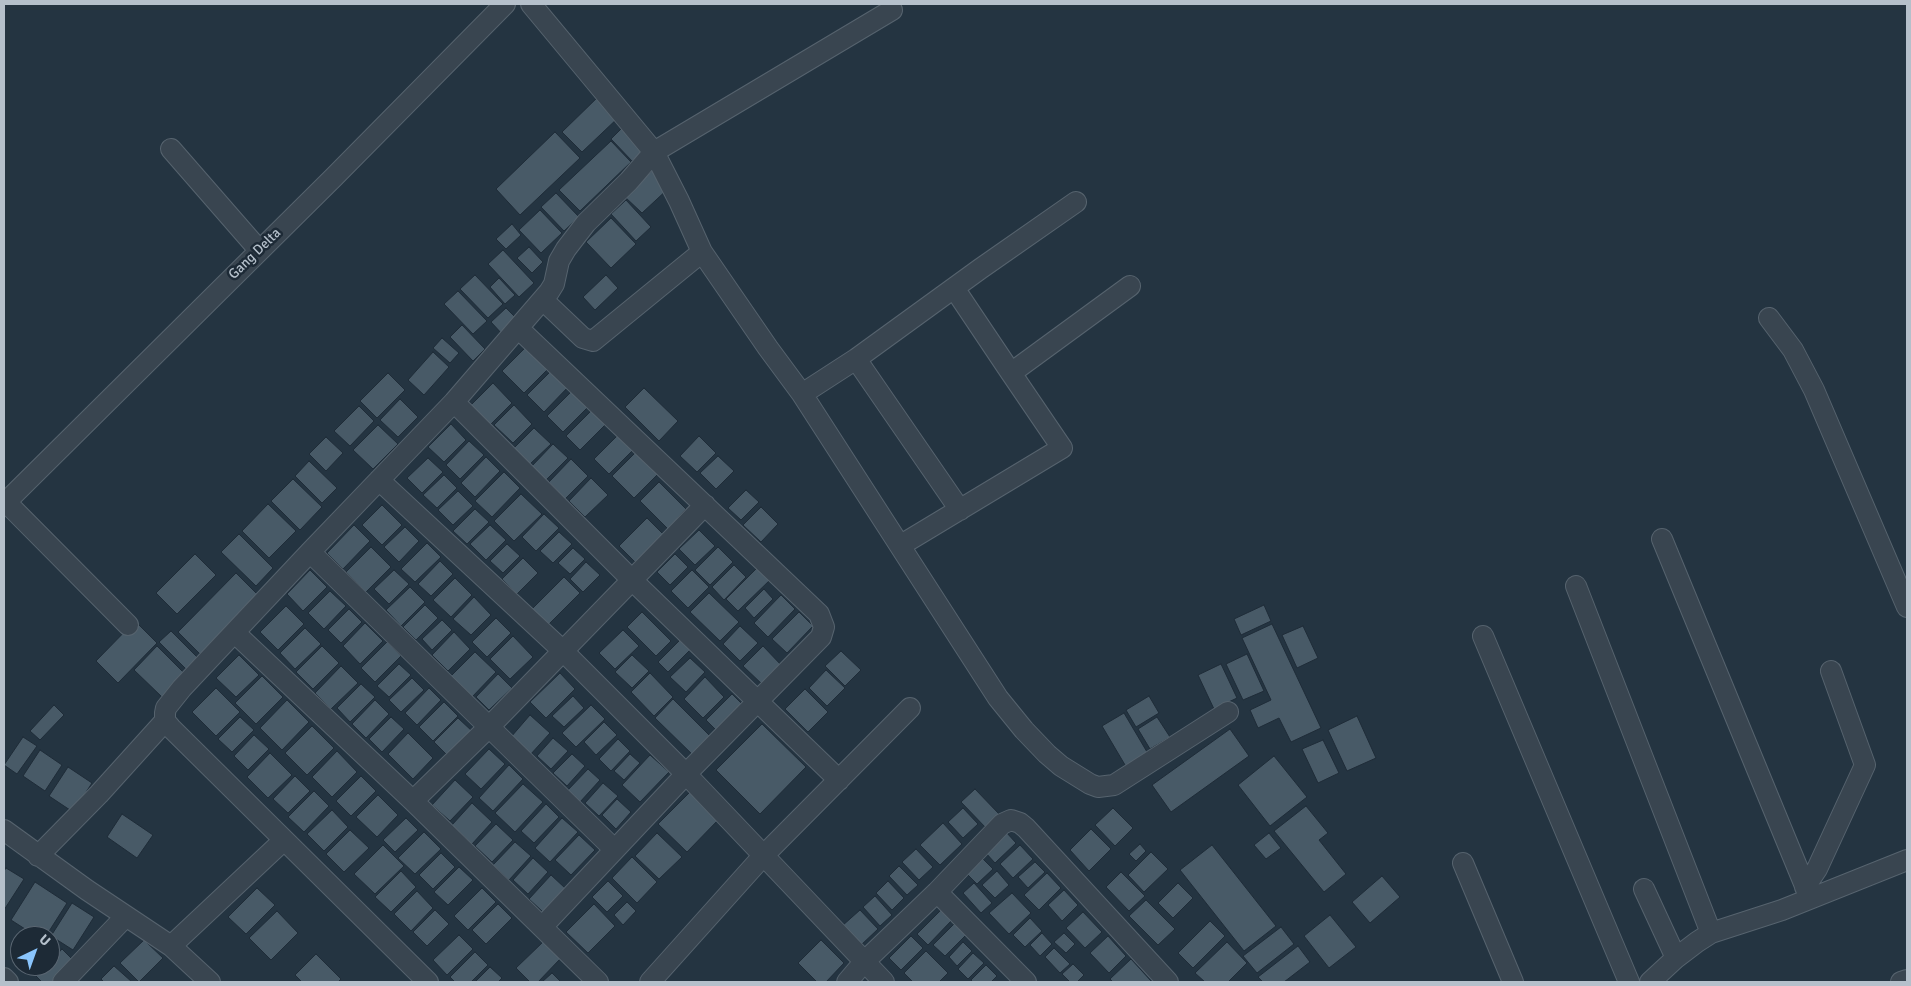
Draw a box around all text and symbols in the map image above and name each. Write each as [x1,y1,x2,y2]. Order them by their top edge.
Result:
street label: Gang Delta [225,225,285,283]
north arrow [10,926,60,976]
text: U [36,931,54,950]

